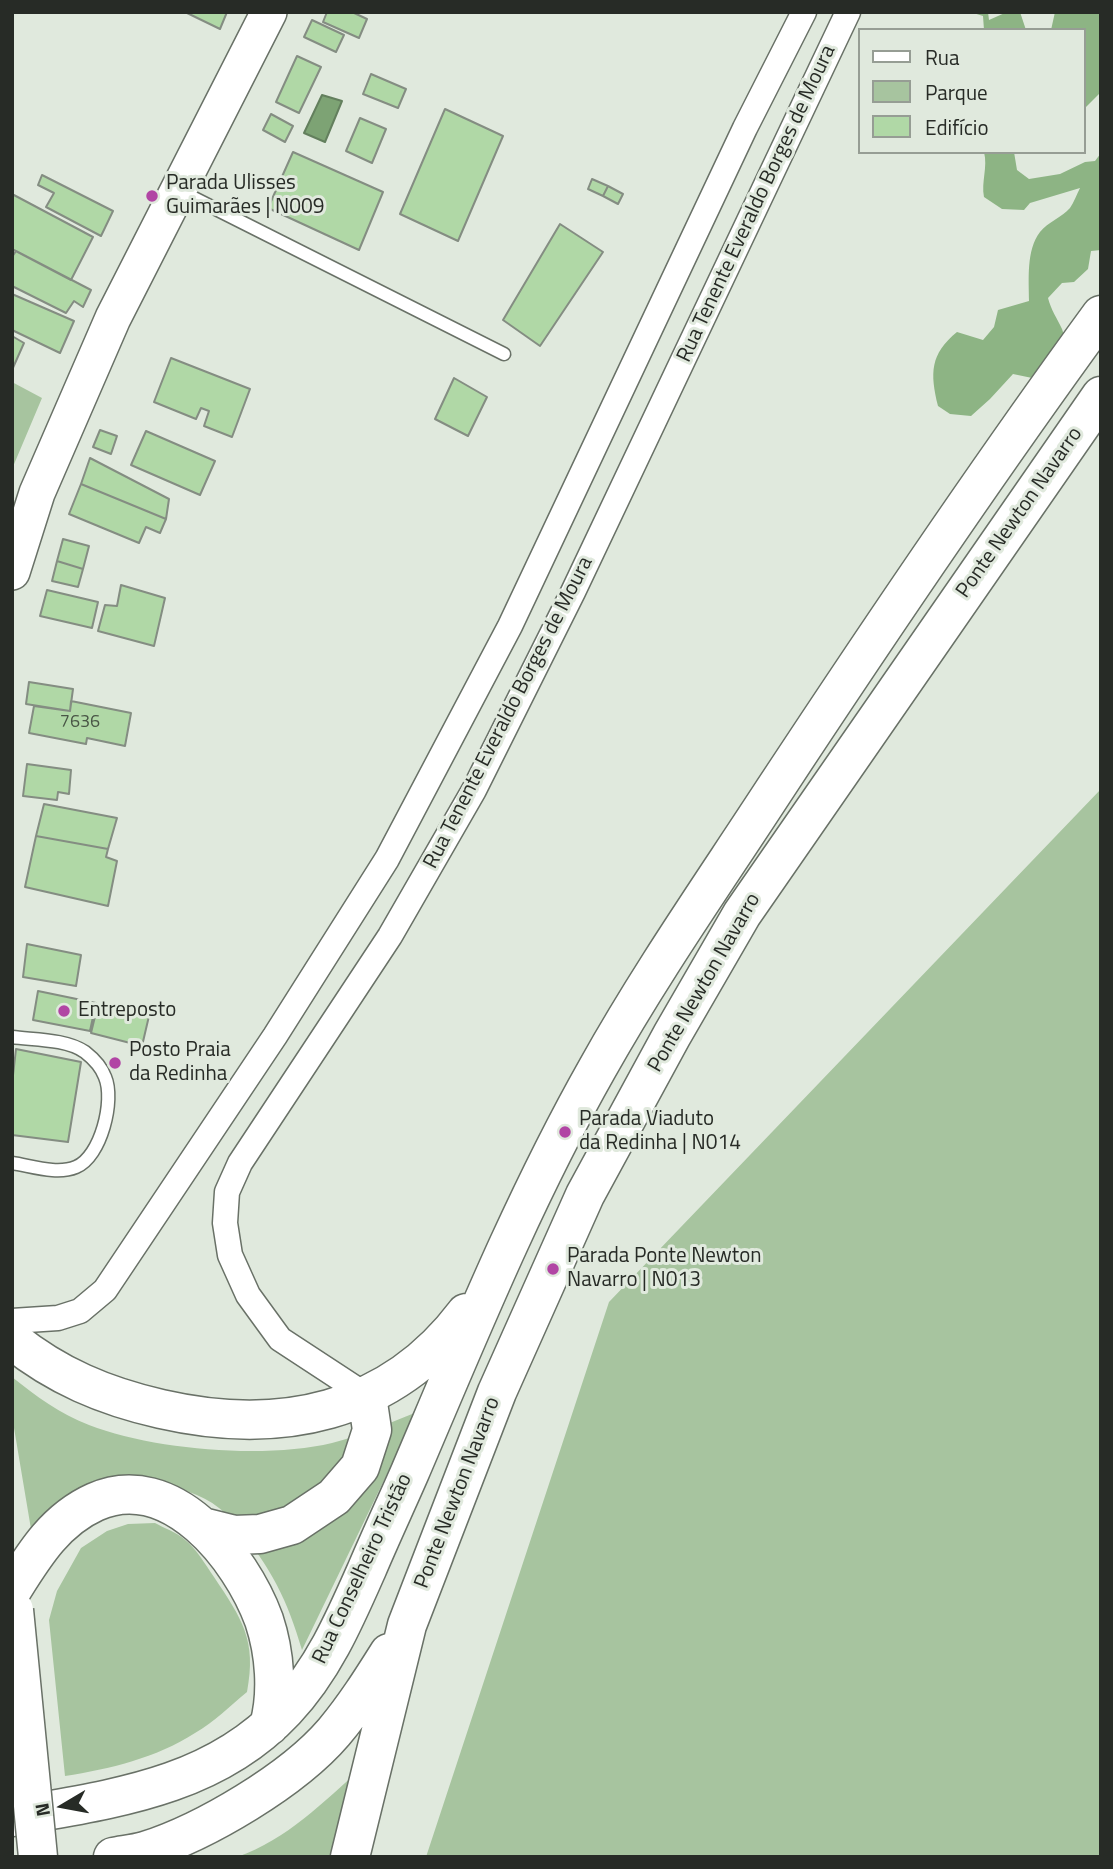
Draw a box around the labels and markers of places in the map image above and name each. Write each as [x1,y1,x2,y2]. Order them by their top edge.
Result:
place label: Parada Ulisses Guimarães | N009 [166,171,324,221]
marker: Parada Ulisses Guimarães | N009 [144,188,160,204]
place label: Entreposto [78,998,176,1024]
marker: Entreposto [56,1003,72,1019]
place label: Posto Praia da Redinha [129,1038,231,1088]
marker: Posto Praia da Redinha [107,1055,123,1071]
place label: Parada Viaduto da Redinha | N014 [579,1107,741,1157]
marker: Parada Viaduto da Redinha | N014 [557,1124,573,1140]
place label: Parada Ponte Newton Navarro | N013 [567,1244,762,1294]
marker: Parada Ponte Newton Navarro | N013 [545,1261,561,1277]

